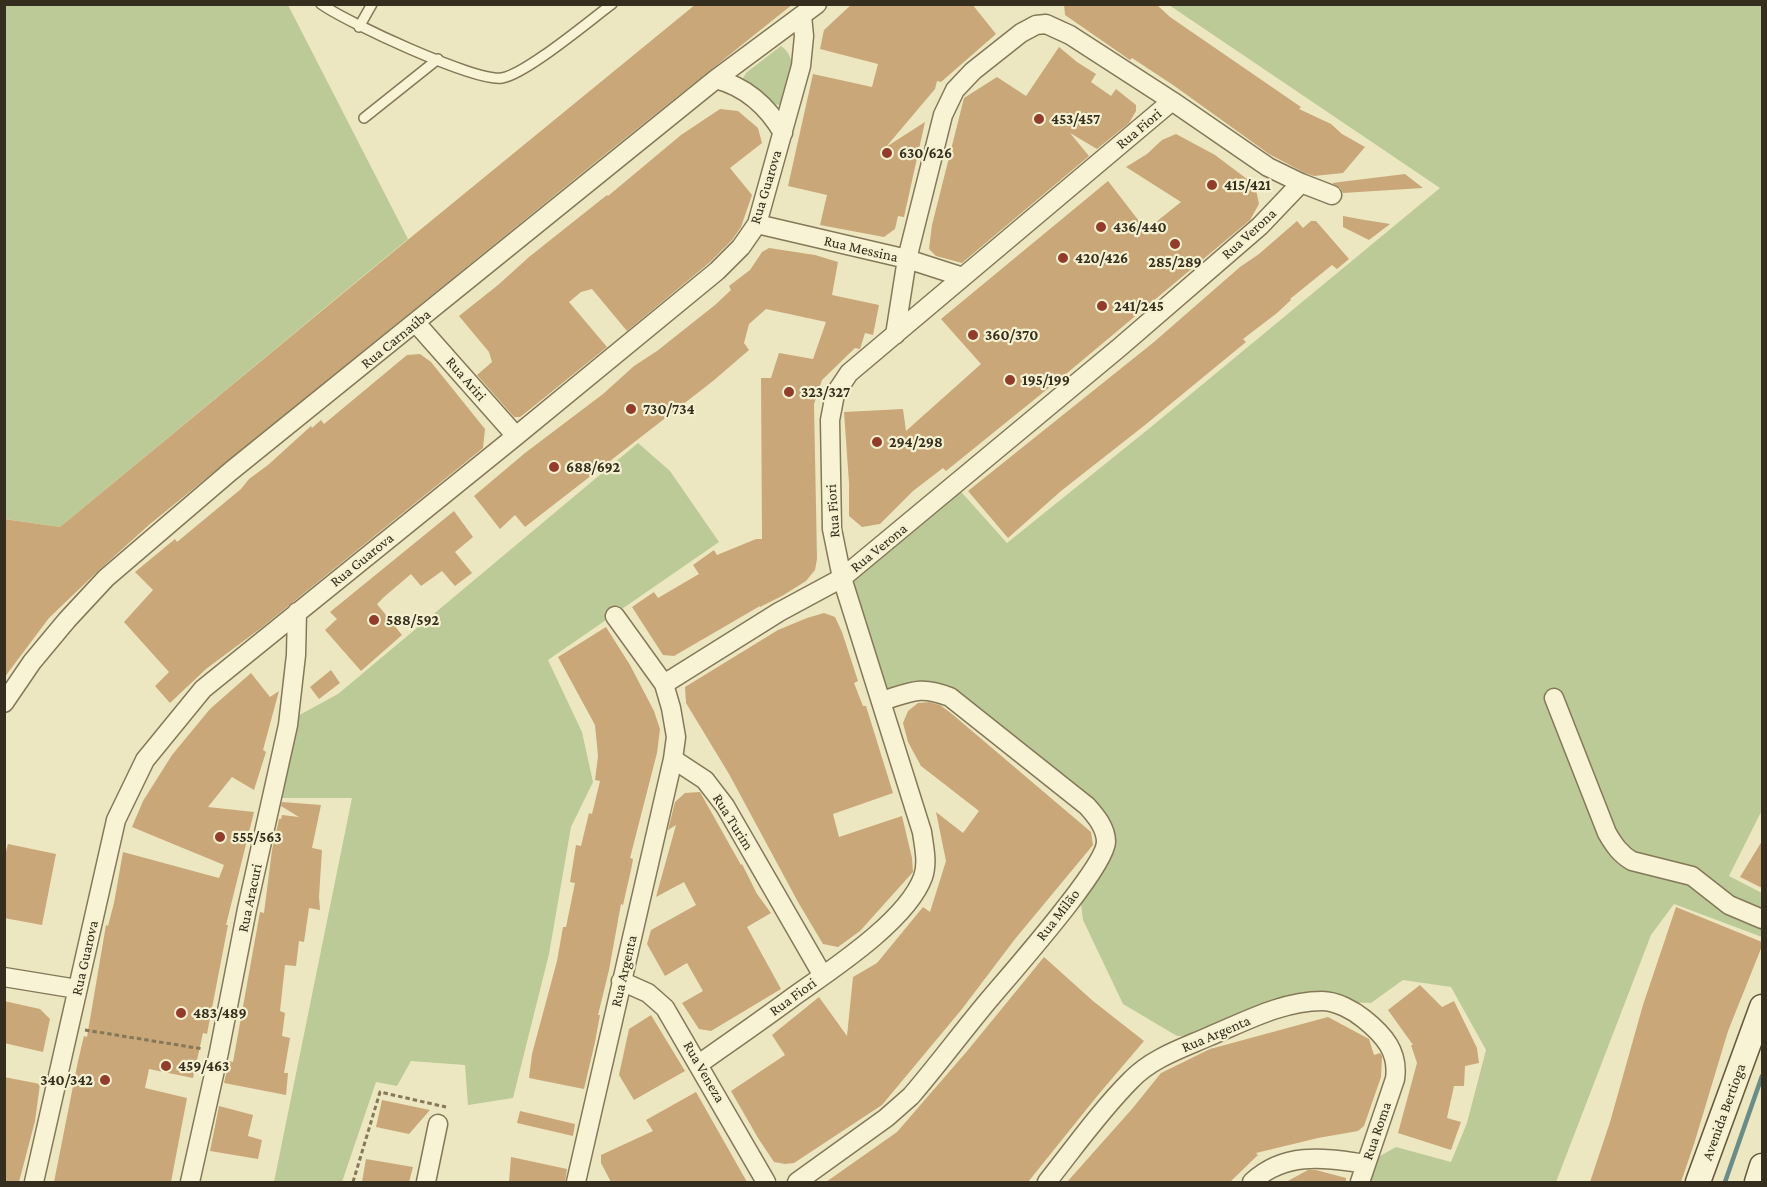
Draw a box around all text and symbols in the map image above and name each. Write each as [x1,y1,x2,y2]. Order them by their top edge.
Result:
street label: Rua Fiori [1113,105,1165,153]
place label: 453/457 [1051,110,1100,128]
marker: 453/457 [1032,112,1046,126]
place label: 630/626 [899,144,952,162]
marker: 630/626 [880,146,894,160]
street label: Rua Guarova [746,148,786,226]
place label: 415/421 [1224,176,1271,194]
marker: 415/421 [1205,178,1219,192]
street label: Rua Verona [1218,205,1280,263]
place label: 436/440 [1113,218,1167,236]
marker: 436/440 [1094,220,1108,234]
street label: Rua Messina [822,232,900,266]
marker: 285/289 [1168,237,1182,251]
place label: 420/426 [1075,249,1128,267]
marker: 420/426 [1056,251,1070,265]
place label: 285/289 [1148,253,1202,271]
place label: 241/245 [1114,297,1164,315]
marker: 241/245 [1095,299,1109,313]
street label: Rua Carnaúba [358,305,434,373]
place label: 360/370 [985,326,1038,344]
marker: 360/370 [966,328,980,342]
street label: Rua Ariri [442,353,490,405]
place label: 195/199 [1022,371,1070,389]
marker: 195/199 [1003,373,1017,387]
place label: 323/327 [801,383,850,401]
marker: 323/327 [782,385,796,399]
place label: 730/734 [643,400,695,418]
marker: 730/734 [624,402,638,416]
place label: 294/298 [889,433,943,451]
marker: 294/298 [870,435,884,449]
place label: 688/692 [566,458,620,476]
marker: 688/692 [547,460,561,474]
street label: Rua Fiori [822,484,844,538]
street label: Rua Verona [847,520,911,576]
street label: Rua Guarova [327,529,397,591]
place label: 588/592 [386,611,439,629]
marker: 588/592 [367,613,381,627]
street label: Rua Turim [709,790,757,854]
place label: 555/563 [232,828,282,846]
marker: 555/563 [213,830,227,844]
street label: Rua Aracuri [234,862,266,934]
street label: Rua Milão [1032,886,1084,944]
street label: Rua Guarova [68,919,102,997]
street label: Rua Argenta [607,933,641,1009]
street label: Rua Fiori [766,974,820,1020]
place label: 483/489 [193,1004,247,1022]
marker: 483/489 [174,1006,188,1020]
street label: Rua Argenta [1179,1011,1253,1057]
street label: Rua Veneza [679,1038,729,1106]
place label: 459/463 [178,1057,229,1075]
marker: 459/463 [159,1059,173,1073]
street label: Avenida Bertioga [1698,1061,1750,1163]
place label: 340/342 [40,1071,93,1089]
marker: 340/342 [98,1073,112,1087]
street label: Rua Roma [1359,1100,1395,1162]

